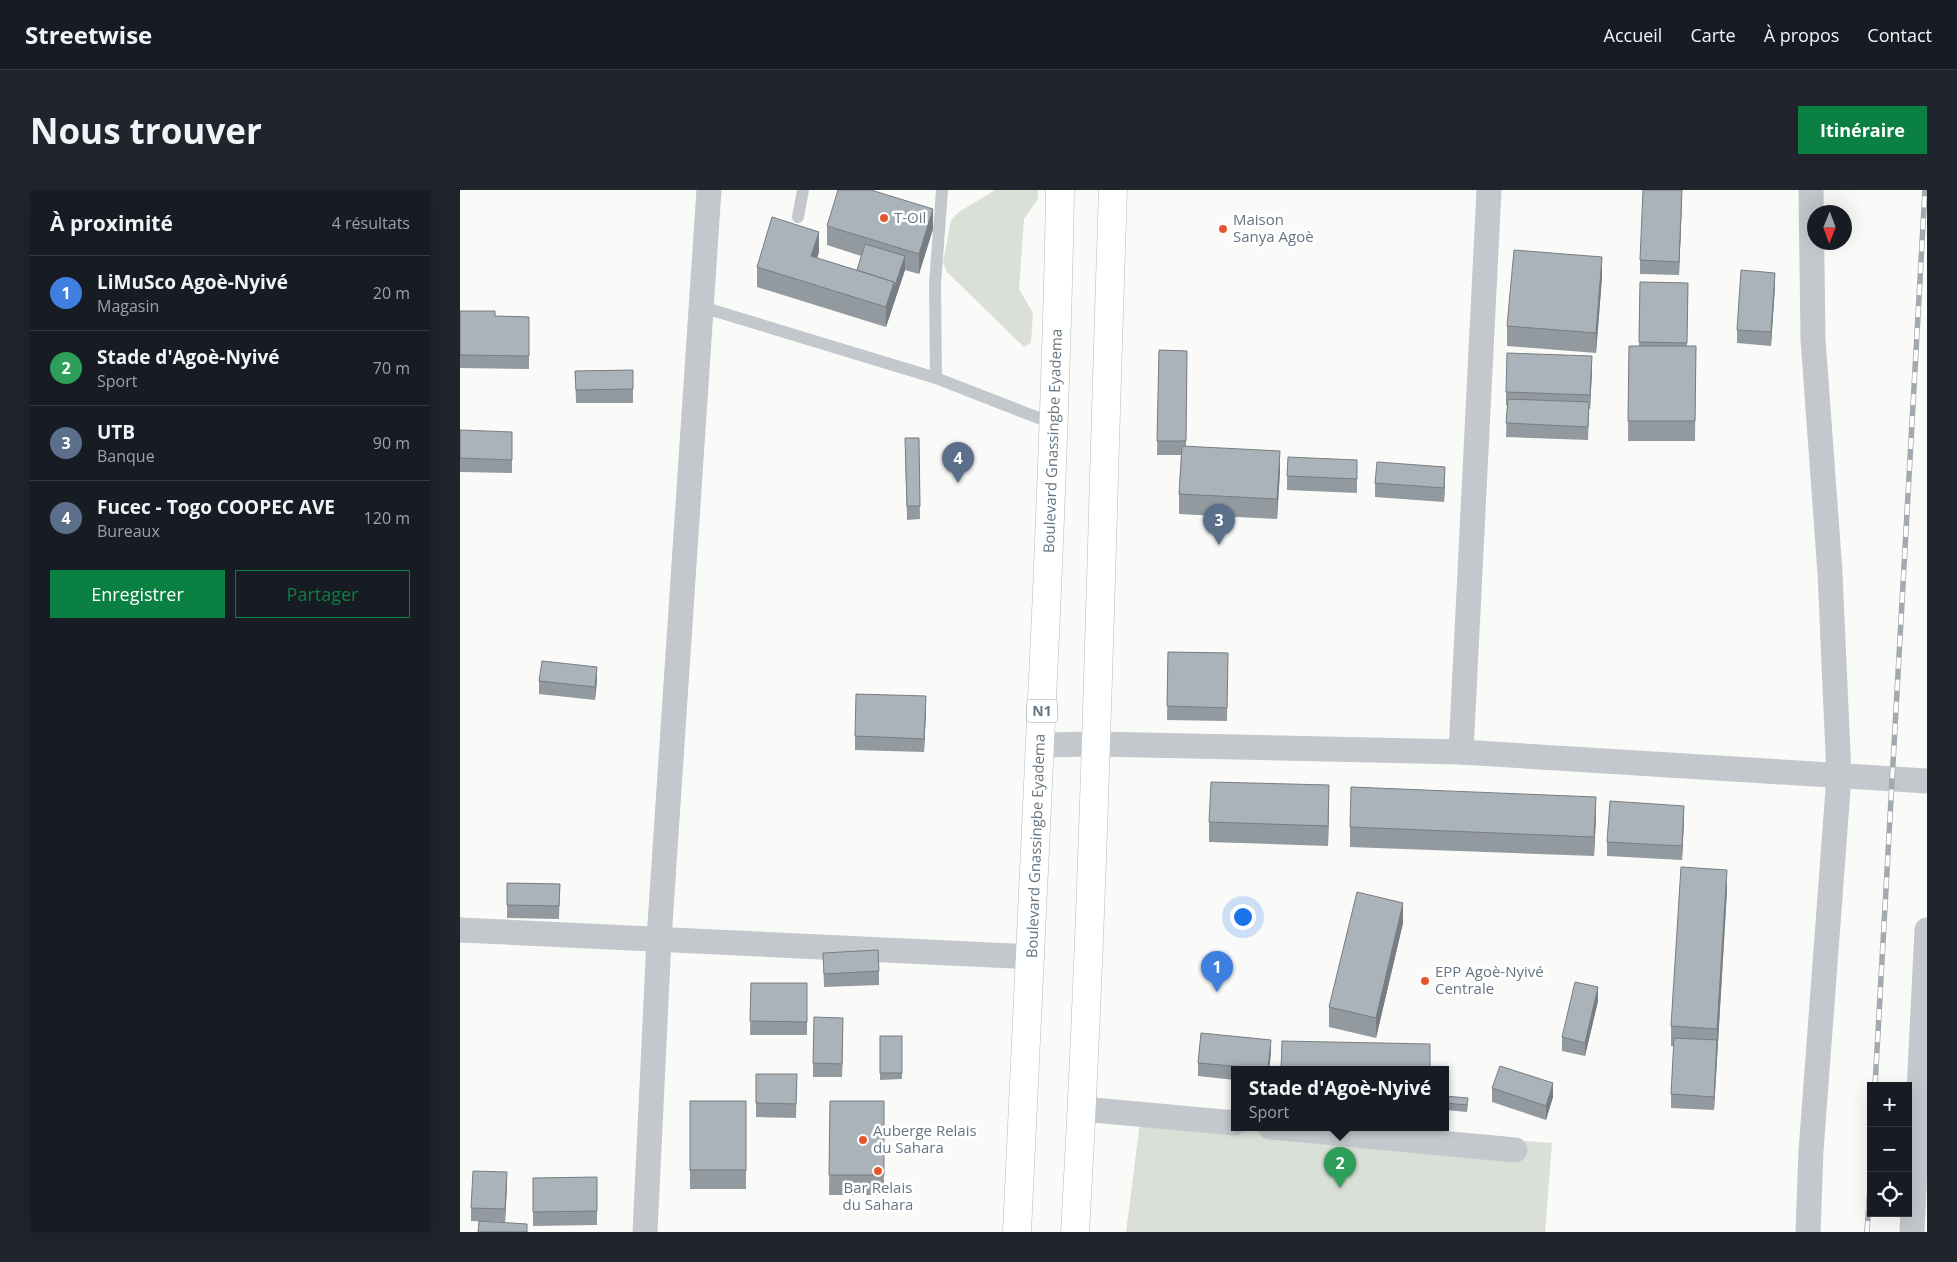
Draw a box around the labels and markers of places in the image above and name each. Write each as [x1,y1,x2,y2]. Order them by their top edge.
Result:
place label: T-Oil [894,207,926,227]
place label: Maison Sanya Agoè [1233,209,1314,246]
marker: T-Oil [878,212,890,224]
marker: Maison Sanya Agoè [1217,223,1229,235]
pin: 4 [942,442,974,483]
pin: 3 [1203,504,1235,545]
pin: 1 [1201,951,1233,992]
place label: EPP Agoè-Nyivé Centrale [1435,961,1544,998]
marker: EPP Agoè-Nyivé Centrale [1419,975,1431,987]
place label: Auberge Relais du Sahara [873,1120,977,1157]
marker: Auberge Relais du Sahara [857,1134,869,1146]
pin: 2 [1324,1147,1356,1188]
marker: Bar Relais du Sahara [872,1165,884,1177]
place label: Bar Relais du Sahara [843,1177,913,1214]

